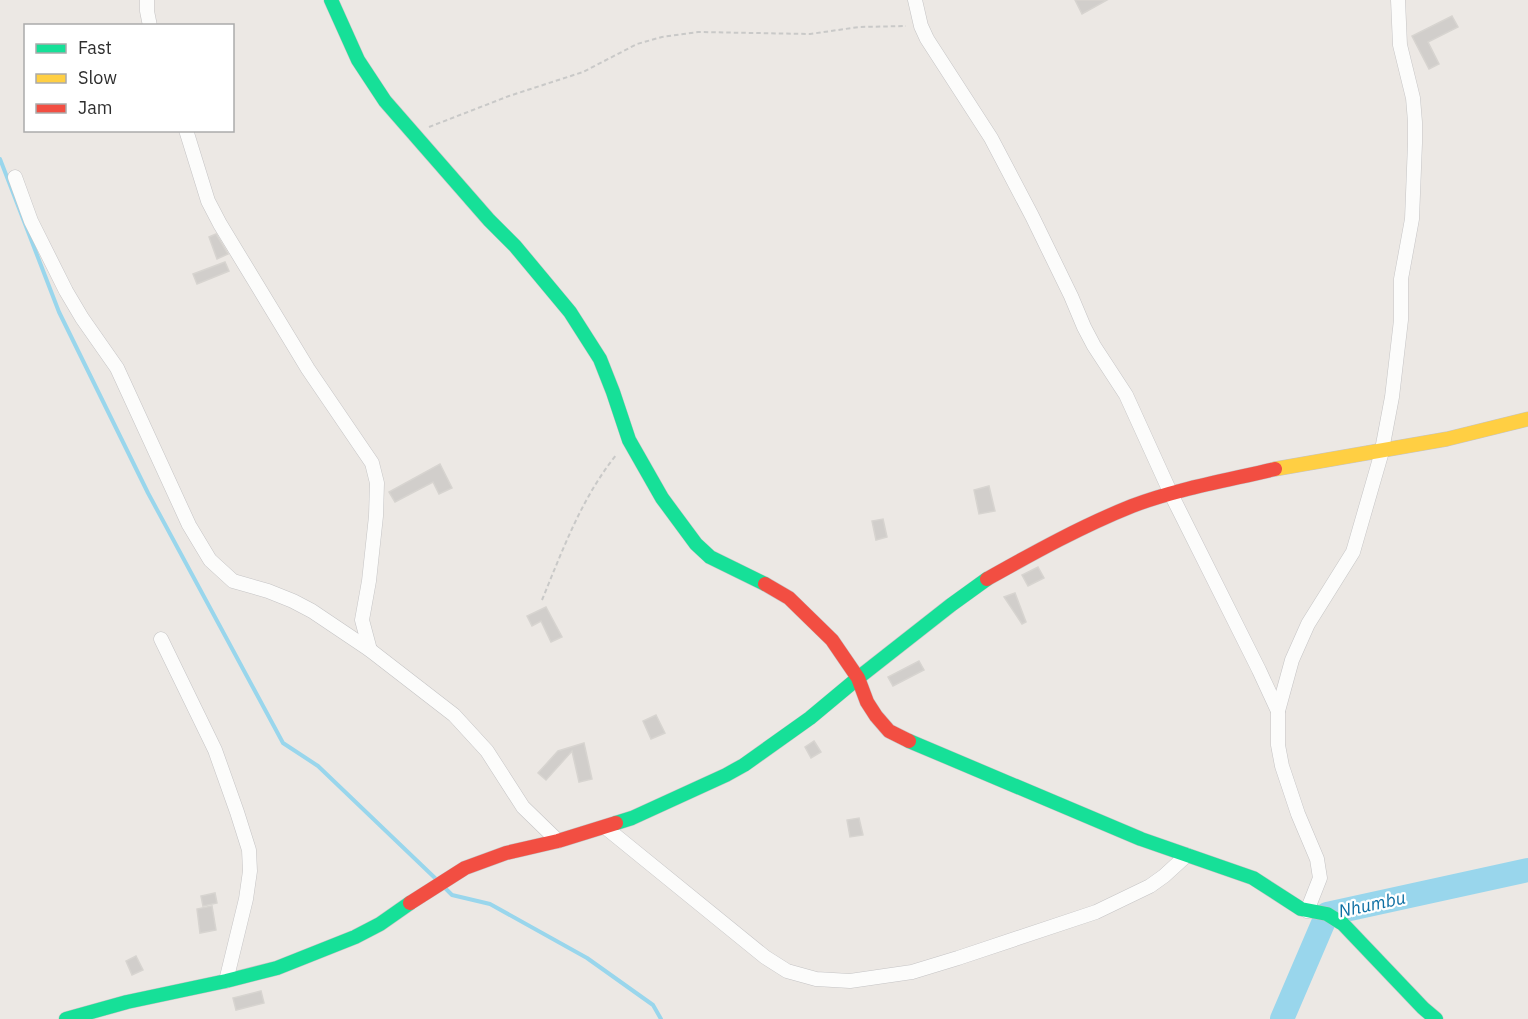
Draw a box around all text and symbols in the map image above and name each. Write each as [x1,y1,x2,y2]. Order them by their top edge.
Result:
legend [24,24,234,132]
text: Fast [78,36,112,59]
text: Slow [78,66,117,89]
text: Jam [78,96,113,119]
water label: Nhumbu [1336,886,1408,922]

